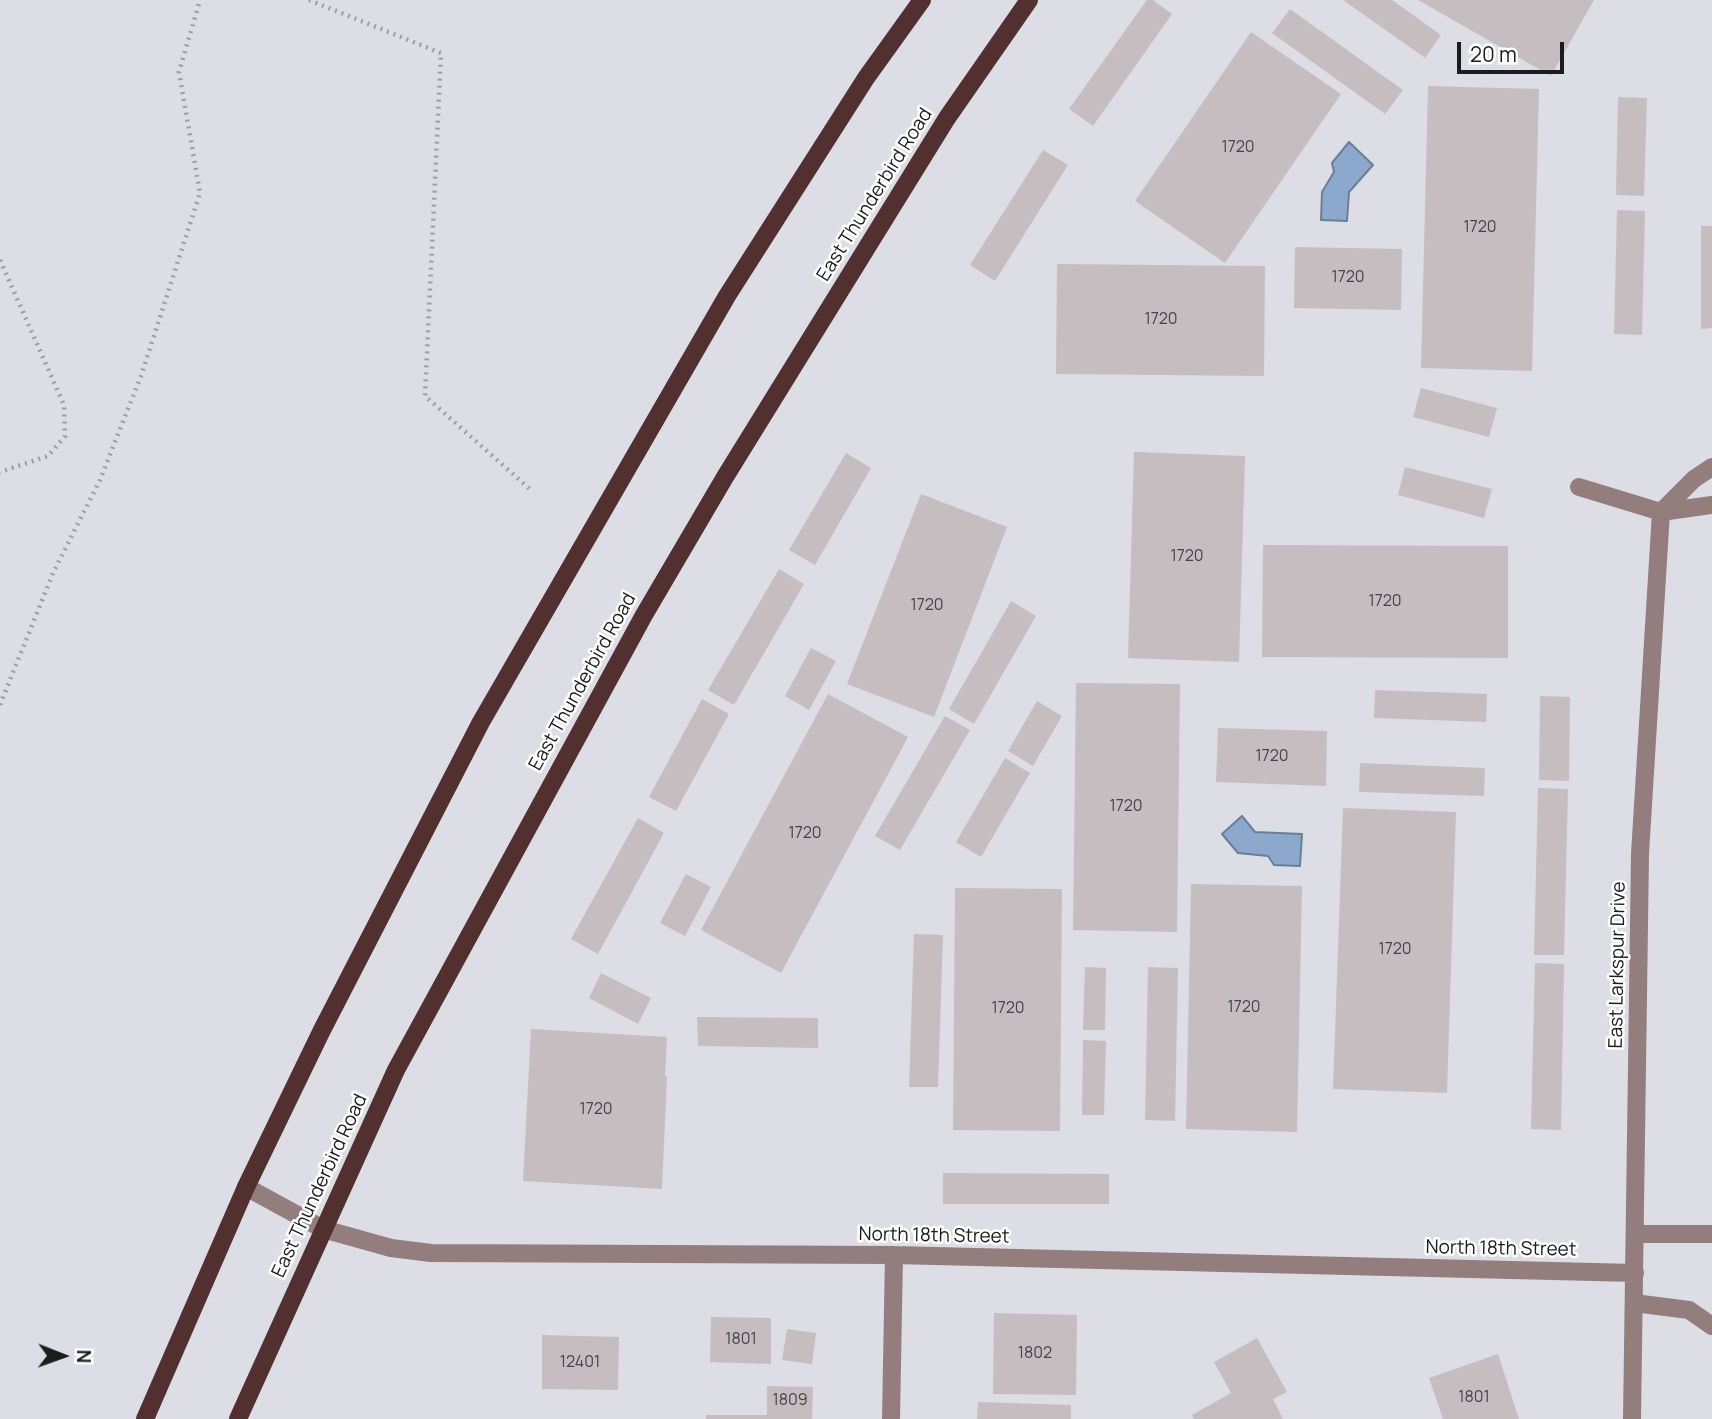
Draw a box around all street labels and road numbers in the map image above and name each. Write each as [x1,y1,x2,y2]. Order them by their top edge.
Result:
street label: East Thunderbird Road [812,104,938,286]
street label: East Thunderbird Road [525,589,641,775]
street label: East Larkspur Drive [1605,881,1631,1049]
street label: East Thunderbird Road [268,1091,372,1281]
street label: North 18th Street [858,1223,1010,1249]
street label: North 18th Street [1425,1236,1577,1262]

